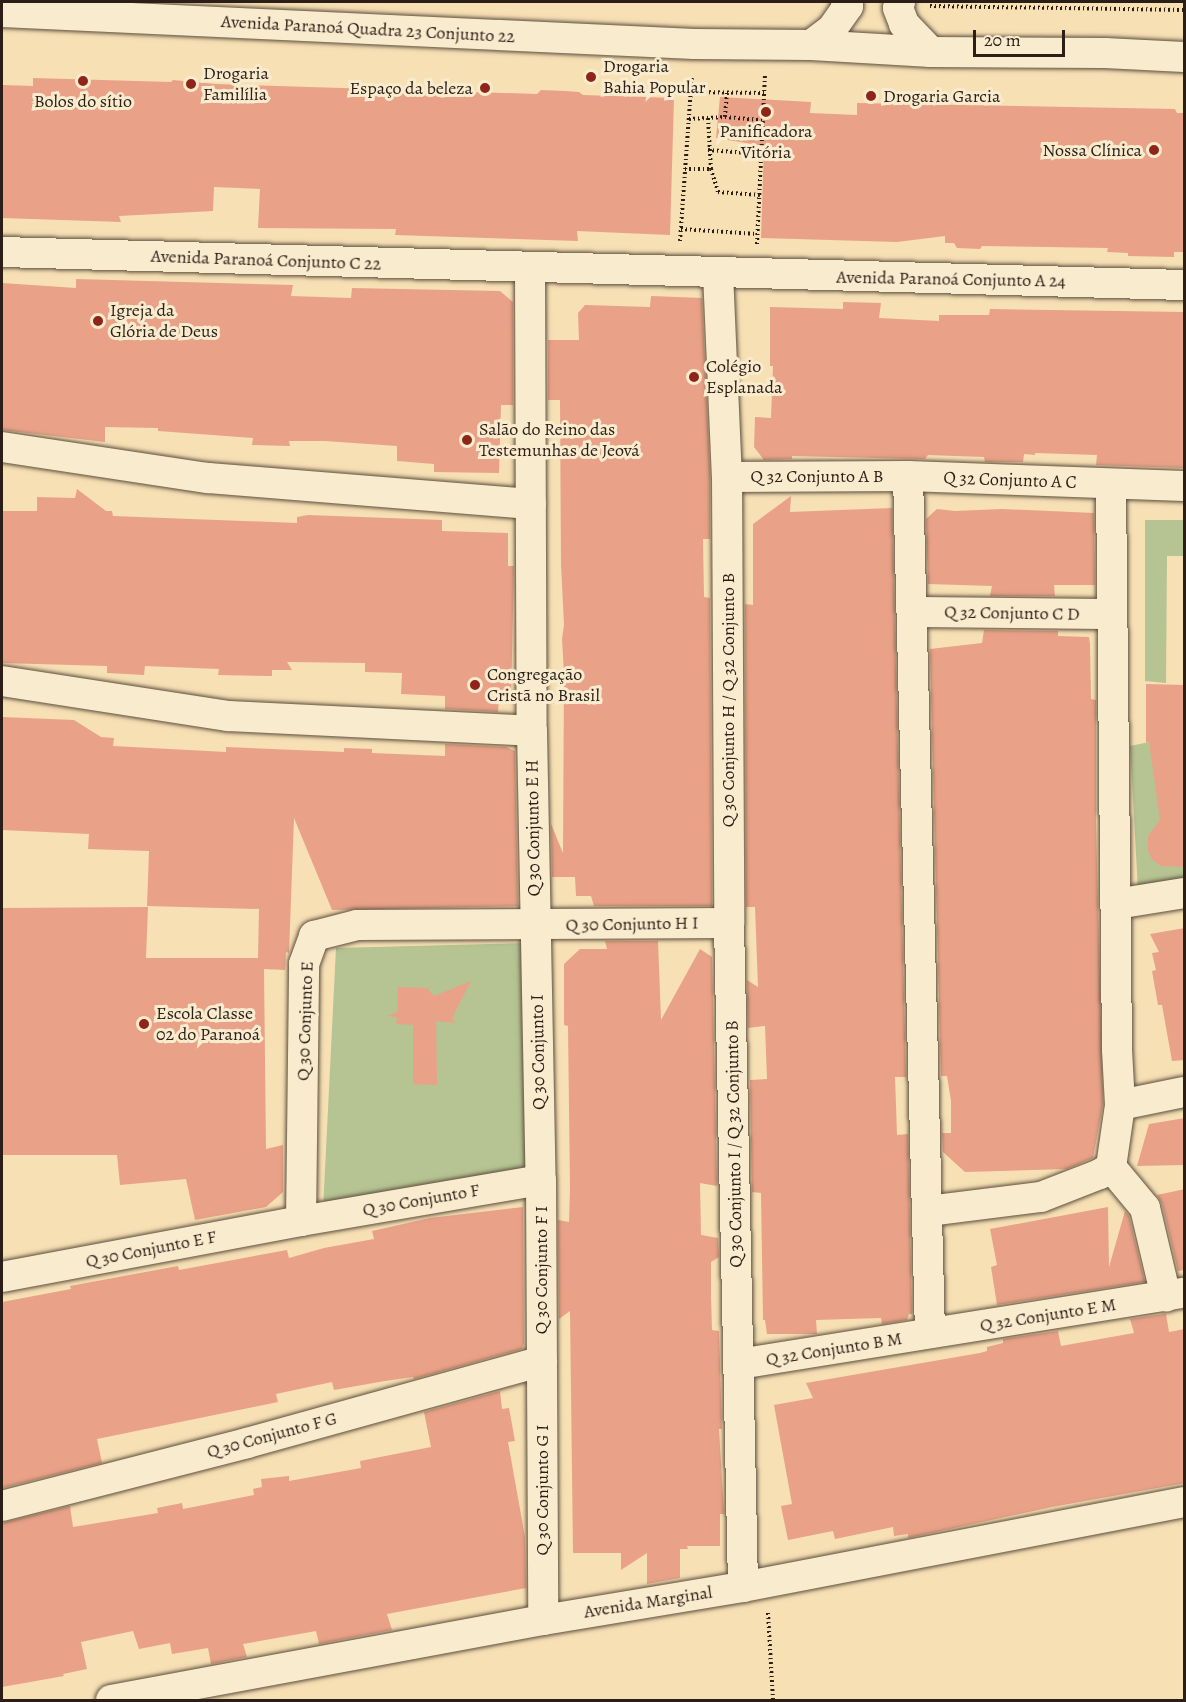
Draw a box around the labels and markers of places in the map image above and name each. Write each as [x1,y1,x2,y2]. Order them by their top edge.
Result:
place label: Drogaria Bahia Popular [603,56,706,98]
place label: Drogaria Familília [203,63,269,106]
marker: Drogaria Bahia Popular [584,70,598,84]
marker: Bolos do sítio [76,74,90,88]
marker: Drogaria Familília [184,77,198,91]
place label: Espaço da beleza [349,77,473,99]
marker: Espaço da beleza [478,81,492,95]
place label: Drogaria Garcia [883,85,1000,107]
marker: Drogaria Garcia [864,89,878,103]
place label: Bolos do sítio [34,90,132,112]
marker: Panificadora Vitória [759,105,773,119]
place label: Panificadora Vitória [719,121,813,164]
place label: Nossa Clínica [1043,139,1142,161]
marker: Nossa Clínica [1147,143,1161,157]
place label: Igreja da Glória de Deus [110,300,218,342]
marker: Igreja da Glória de Deus [91,314,105,328]
place label: Colégio Esplanada [706,356,782,398]
marker: Colégio Esplanada [687,370,701,384]
place label: Salão do Reino das Testemunhas de Jeová [479,419,640,462]
marker: Salão do Reino das Testemunhas de Jeová [460,433,474,447]
place label: Congregação Cristã no Brasil [487,664,600,706]
marker: Congregação Cristã no Brasil [468,678,482,692]
place label: Escola Classe 02 do Paranoá [156,1003,260,1046]
marker: Escola Classe 02 do Paranoá [137,1017,151,1031]

